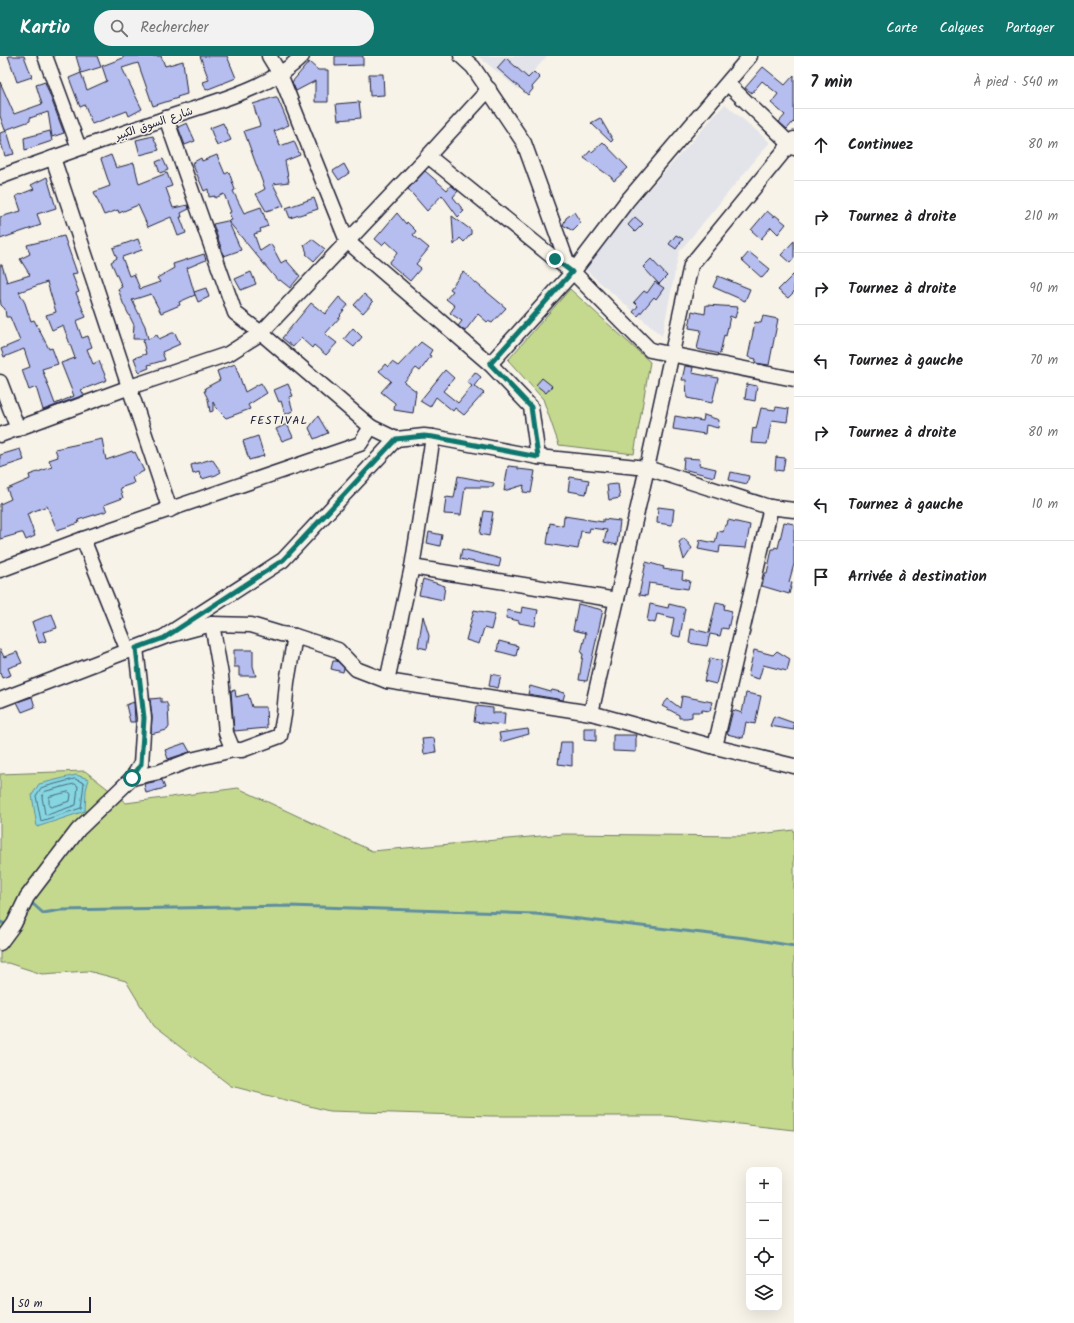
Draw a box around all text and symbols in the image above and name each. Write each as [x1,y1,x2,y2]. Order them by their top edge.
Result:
search box [94,10,374,46]
text: Kartio [20,13,70,43]
text: Rechercher [140,16,209,40]
icon: search [108,17,130,39]
text: Carte [886,17,918,39]
text: Calques [940,17,984,39]
text: Partager [1006,17,1054,39]
text: 7 min [810,69,852,96]
text: À pied · 540 m [974,72,1058,93]
street label: شارع السوق الكبير [112,102,196,146]
text: Continuez [848,133,913,157]
icon: ahead [810,134,832,156]
text: 80 m [1028,134,1058,155]
text: Tournez à droite [848,205,956,229]
icon: right [810,206,832,228]
text: 210 m [1024,206,1058,227]
route end [546,250,564,268]
text: Tournez à droite [848,277,956,301]
icon: right [810,278,832,300]
text: 90 m [1030,278,1058,299]
text: Tournez à gauche [848,349,963,373]
icon: left [810,350,832,372]
text: 70 m [1030,350,1058,371]
district label: FESTIVAL [250,411,308,430]
text: Tournez à droite [848,421,956,445]
icon: right [810,422,832,444]
text: 80 m [1028,422,1058,443]
text: Tournez à gauche [848,493,963,517]
icon: left [810,494,832,516]
text: 10 m [1032,494,1058,515]
text: Arrivée à destination [848,565,987,589]
icon: arrive [810,566,832,588]
route start [123,769,141,787]
map controls [746,1167,782,1311]
button: + [746,1167,782,1203]
button: − [746,1203,782,1239]
button: locate [746,1239,782,1275]
button: layers [746,1275,782,1311]
scale bar [12,1295,91,1314]
text: 50 m [18,1295,43,1313]

